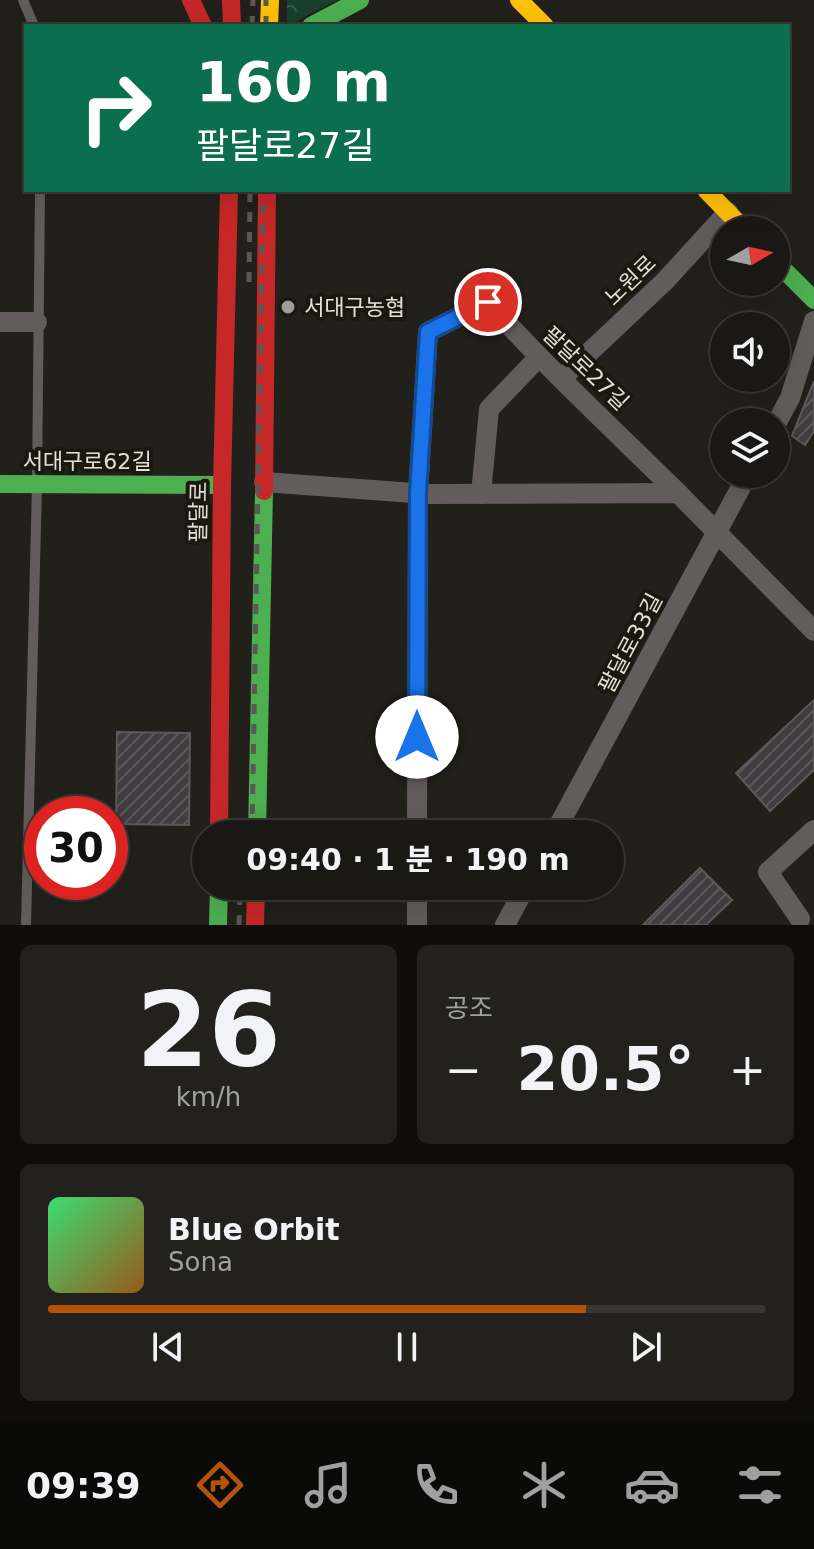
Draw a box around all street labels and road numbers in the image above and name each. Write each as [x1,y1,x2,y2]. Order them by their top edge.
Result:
street label: 노원로 [600,250,661,310]
street label: 팔달로27길 [538,322,634,415]
street label: 서대구로62길 [22,449,152,474]
street label: 팔달로 [185,481,212,543]
street label: 팔달로33길 [594,589,667,697]

